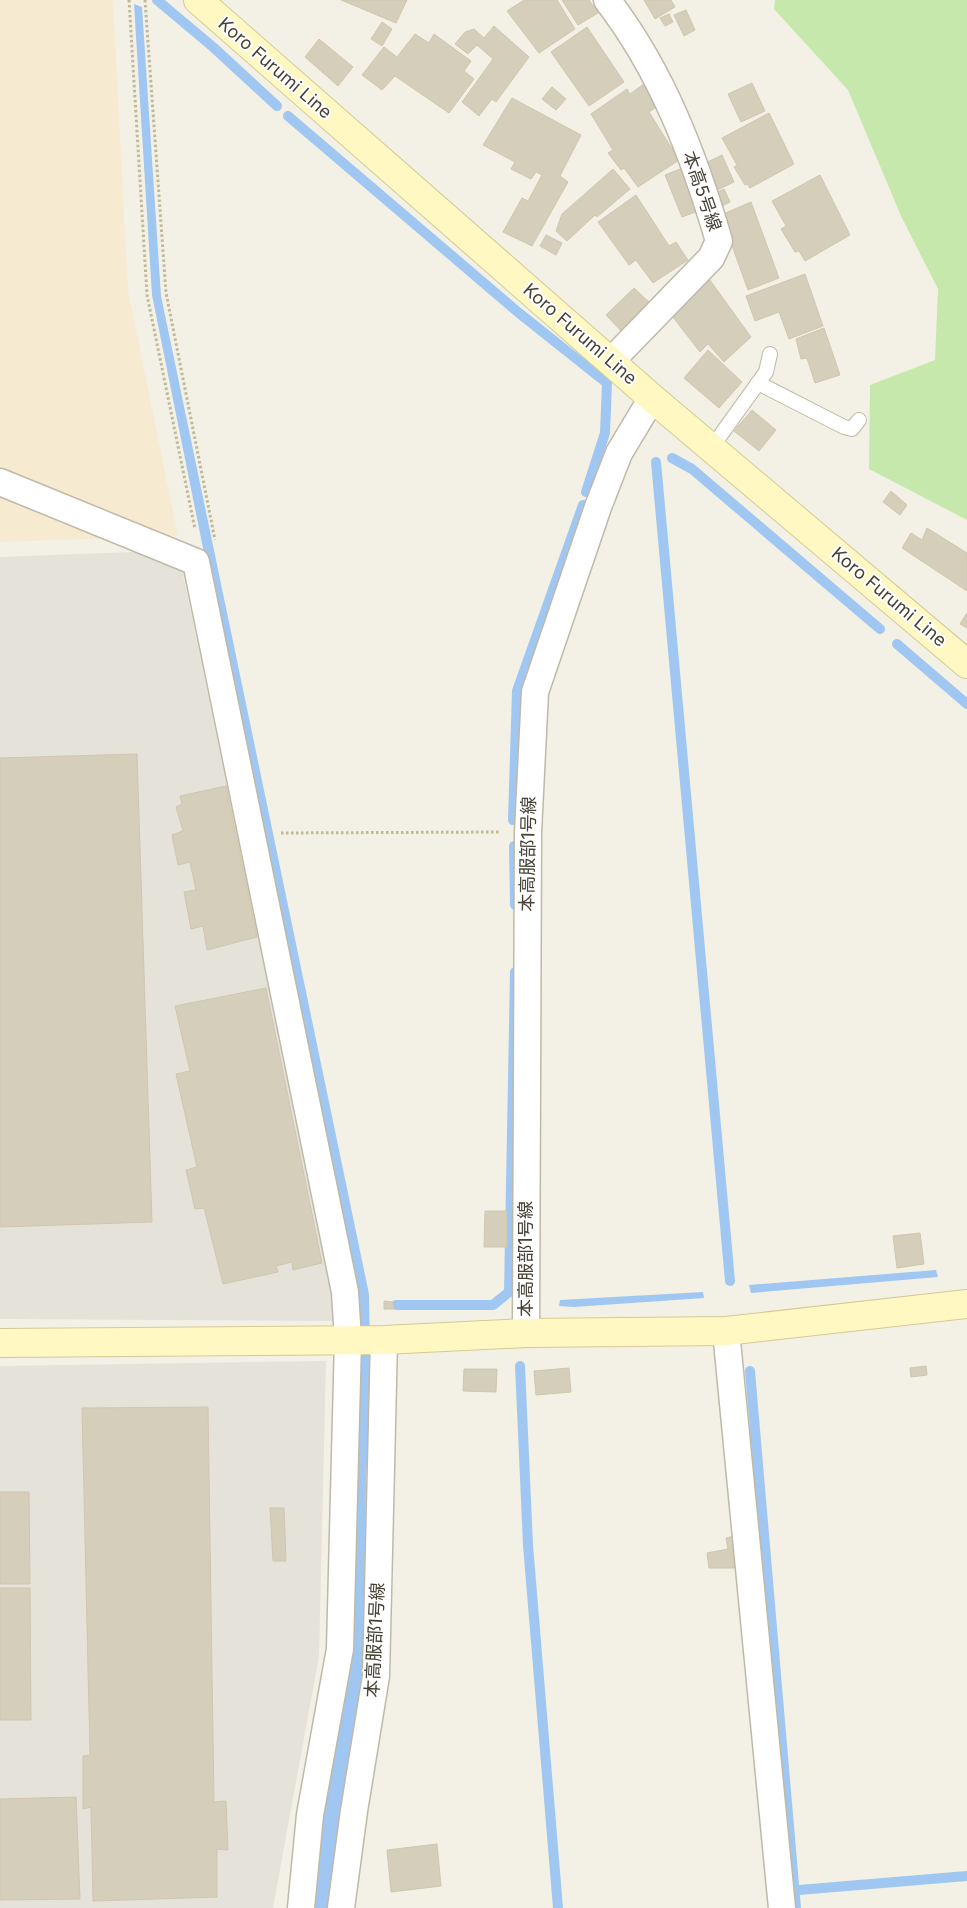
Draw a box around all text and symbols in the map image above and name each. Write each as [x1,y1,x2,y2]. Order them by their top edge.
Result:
street label: Koro Furumi Line [214,13,336,123]
street label: 本高5号線 [679,148,726,233]
street label: Koro Furumi Line [519,279,641,389]
street label: Koro Furumi Line [828,542,951,651]
street label: 本高服部1号線 [516,796,539,912]
street label: 本高服部1号線 [515,1201,536,1317]
street label: 本高服部1号線 [361,1582,388,1698]

